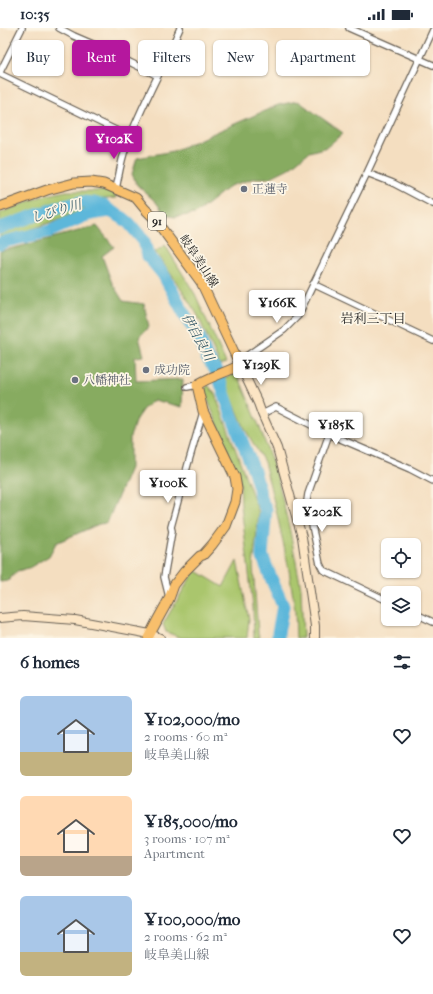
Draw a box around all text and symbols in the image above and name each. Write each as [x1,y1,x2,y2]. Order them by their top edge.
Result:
text: 10:35 [20,5,50,23]
chip: Buy [12,40,64,76]
chip: Rent [72,40,130,76]
chip: Filters [138,40,205,76]
chip: New [213,40,268,76]
chip: Apartment [276,40,370,76]
pin: ¥102K [86,126,142,160]
text: ¥102K [95,131,133,146]
place label: 正蓮寺 [252,182,288,196]
marker: 正蓮寺 [239,184,249,194]
water label: しびり川 [29,196,85,225]
road number: 91 [148,212,166,230]
street label: 岐阜美山線 [177,232,221,290]
pin: ¥166K [249,290,305,324]
text: ¥166K [258,295,296,310]
water label: 伊自良川 [179,311,218,365]
district label: 岩利三丁目 [340,311,406,326]
pin: ¥129K [233,352,289,386]
text: ¥129K [242,357,280,372]
place label: 成功院 [154,363,190,377]
marker: 成功院 [141,365,151,375]
place label: 八幡神社 [83,373,131,387]
marker: 八幡神社 [70,375,80,385]
pin: ¥185K [308,412,364,446]
text: ¥185K [318,417,354,432]
pin: ¥100K [140,470,196,504]
text: ¥100K [149,475,187,490]
pin: ¥202K [294,499,350,533]
text: ¥202K [302,504,342,519]
map controls [381,538,421,626]
button: locate [381,538,421,578]
button: layers [381,586,421,626]
icon: filters [391,651,413,673]
text: 6 homes [20,652,80,672]
text: ¥102,000/mo [144,709,240,729]
icon: home [52,712,100,760]
icon: heart [391,725,413,747]
text: 2 rooms · 60 m² [144,729,227,744]
text: 岐阜美山線 [144,747,209,762]
text: ¥185,000/mo [144,811,238,831]
icon: home [52,812,100,860]
icon: heart [391,825,413,847]
text: 3 rooms · 107 m² [144,831,230,846]
text: Apartment [144,846,205,861]
text: ¥100,000/mo [144,909,240,929]
icon: home [52,912,100,960]
icon: heart [391,925,413,947]
text: 2 rooms · 62 m² [144,929,227,944]
text: 岐阜美山線 [144,947,209,962]

